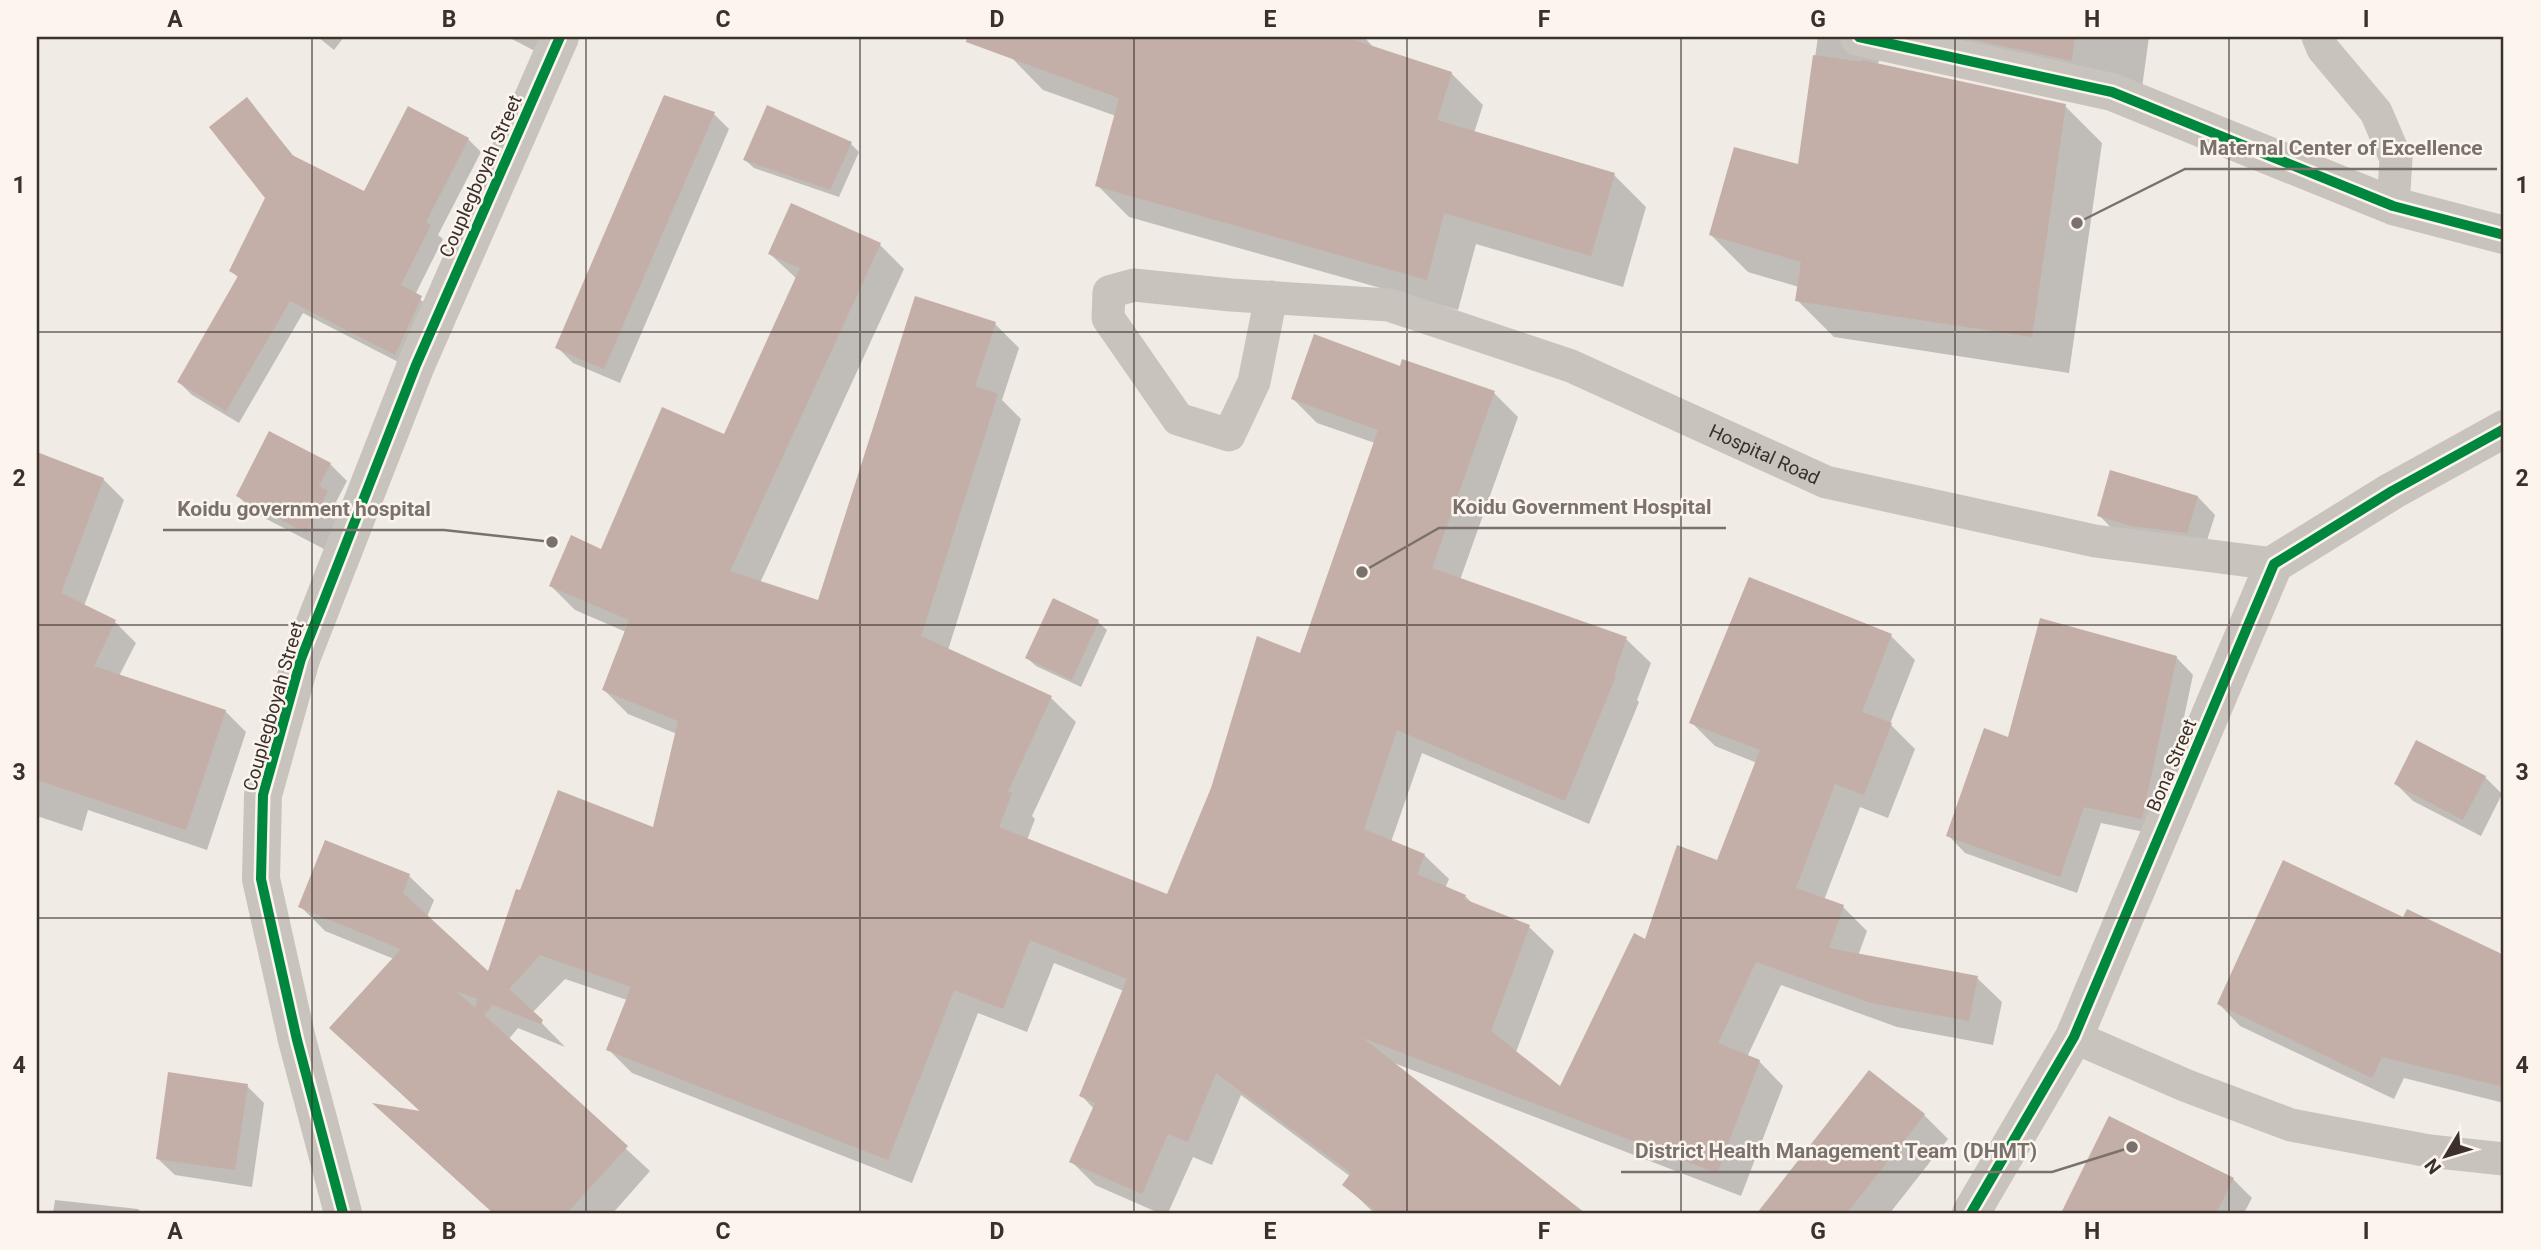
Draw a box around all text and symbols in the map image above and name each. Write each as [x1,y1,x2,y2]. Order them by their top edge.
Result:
text: A [167,6,183,33]
text: B [442,6,456,33]
text: C [715,6,731,33]
text: D [990,6,1004,33]
text: E [1264,6,1277,33]
text: F [1538,6,1551,33]
text: G [1810,6,1826,33]
text: H [2084,6,2100,33]
text: I [2363,6,2369,33]
street label: Couplegboyah Street [434,91,527,261]
callout: Maternal Center of Excellence [2185,127,2497,169]
text: Maternal Center of Excellence [2199,136,2483,160]
text: 1 [12,172,26,199]
text: 1 [2515,172,2529,199]
street label: Hospital Road [1705,419,1823,490]
text: 2 [12,465,26,492]
text: 2 [2515,465,2529,492]
callout: Koidu Government Hospital [1439,486,1726,528]
callout: Koidu government hospital [163,488,444,530]
text: Koidu Government Hospital [1453,495,1711,519]
text: Koidu government hospital [177,497,431,521]
street label: Couplegboyah Street [238,619,309,794]
street label: Bona Street [2142,715,2201,815]
text: 3 [12,759,26,786]
text: 3 [2515,759,2529,786]
text: 4 [12,1052,26,1079]
text: 4 [2515,1052,2529,1079]
north arrow [2412,1120,2482,1190]
callout: District Health Management Team (DHMT) [1621,1130,2052,1172]
text: District Health Management Team (DHMT) [1635,1139,2037,1163]
text: N [2420,1154,2446,1179]
text: A [167,1218,183,1245]
text: B [442,1218,456,1245]
text: C [715,1218,731,1245]
text: D [990,1218,1004,1245]
text: E [1264,1218,1277,1245]
text: F [1538,1218,1551,1245]
text: G [1810,1218,1826,1245]
text: H [2084,1218,2100,1245]
text: I [2363,1218,2369,1245]

